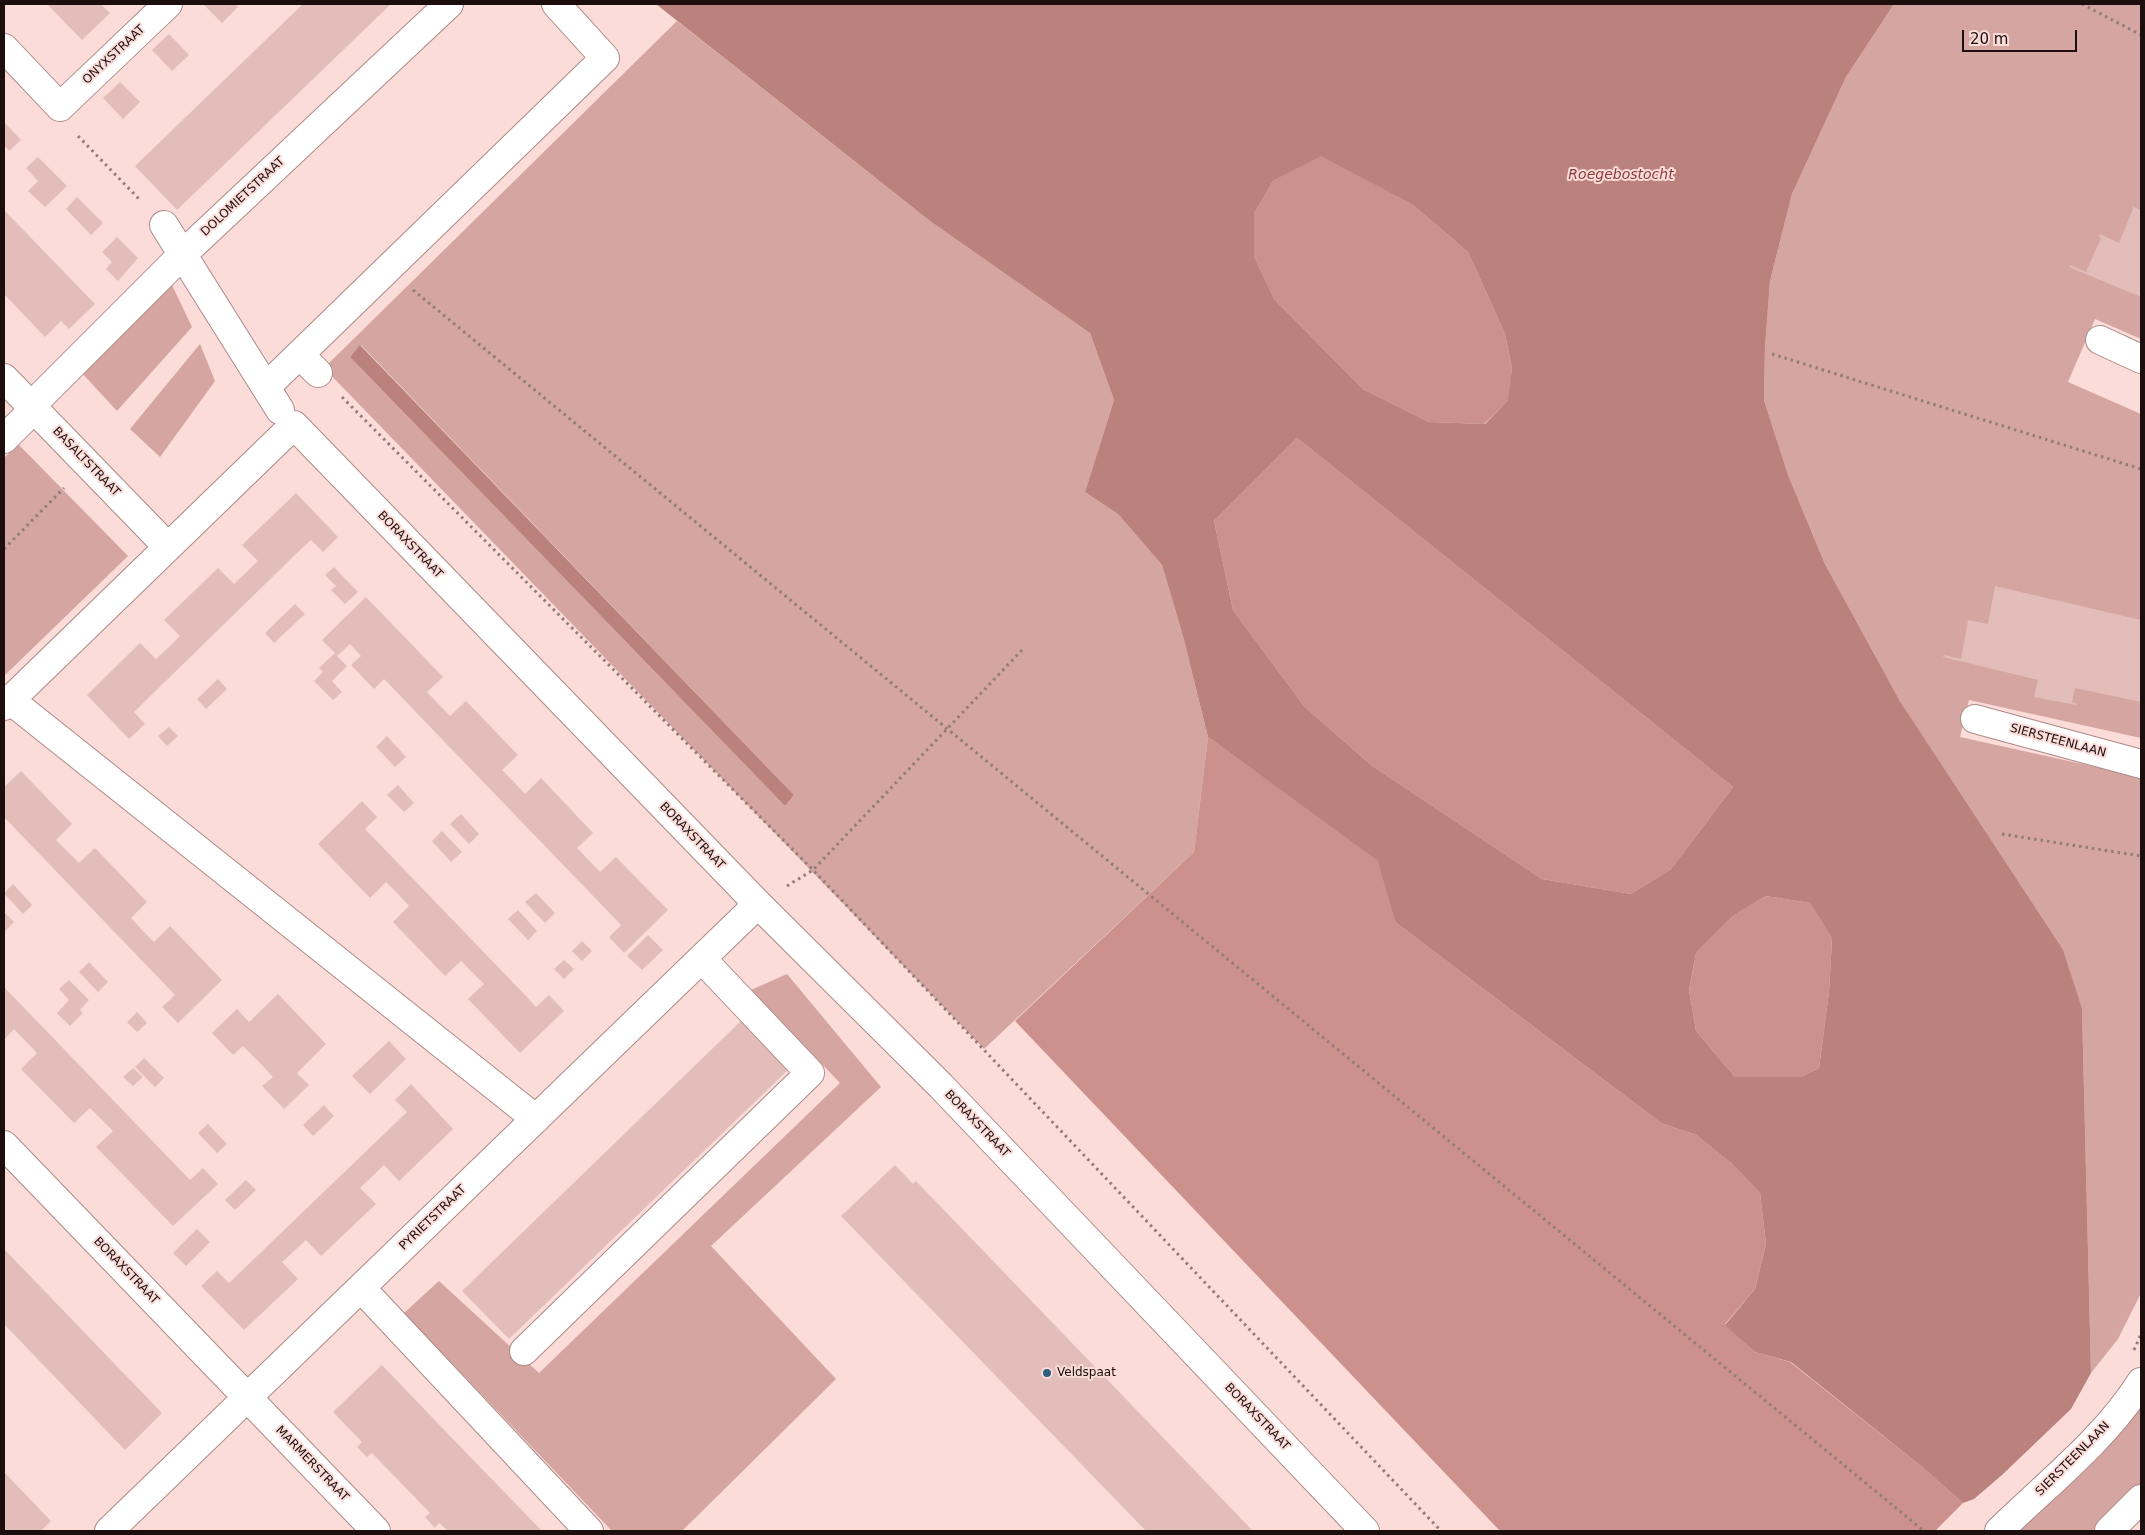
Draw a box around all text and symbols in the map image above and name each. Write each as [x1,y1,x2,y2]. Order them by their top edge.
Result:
scale bar [1965,20,2080,52]
street label: ONYXSTRAAT [80,22,148,88]
text: 20 m [1970,30,2008,48]
street label: DOLOMIETSTRAAT [198,155,288,239]
water label: Roegebostocht [1568,167,1674,183]
street label: BASALTSTRAAT [49,424,123,500]
street label: BORAXSTRAAT [374,508,446,582]
street label: SIERSTEENLAAN [2008,721,2108,761]
street label: BORAXSTRAAT [656,799,728,873]
street label: BORAXSTRAAT [941,1087,1013,1161]
street label: PYRIETSTRAAT [397,1183,469,1253]
street label: BORAXSTRAAT [90,1234,162,1308]
place label: Veldspaat [1057,1366,1116,1380]
marker: Veldspaat [1041,1367,1053,1379]
street label: BORAXSTRAAT [1221,1380,1293,1454]
street label: SIERSTEENLAAN [2033,1419,2113,1499]
street label: MARMERSTRAAT [272,1423,352,1505]

